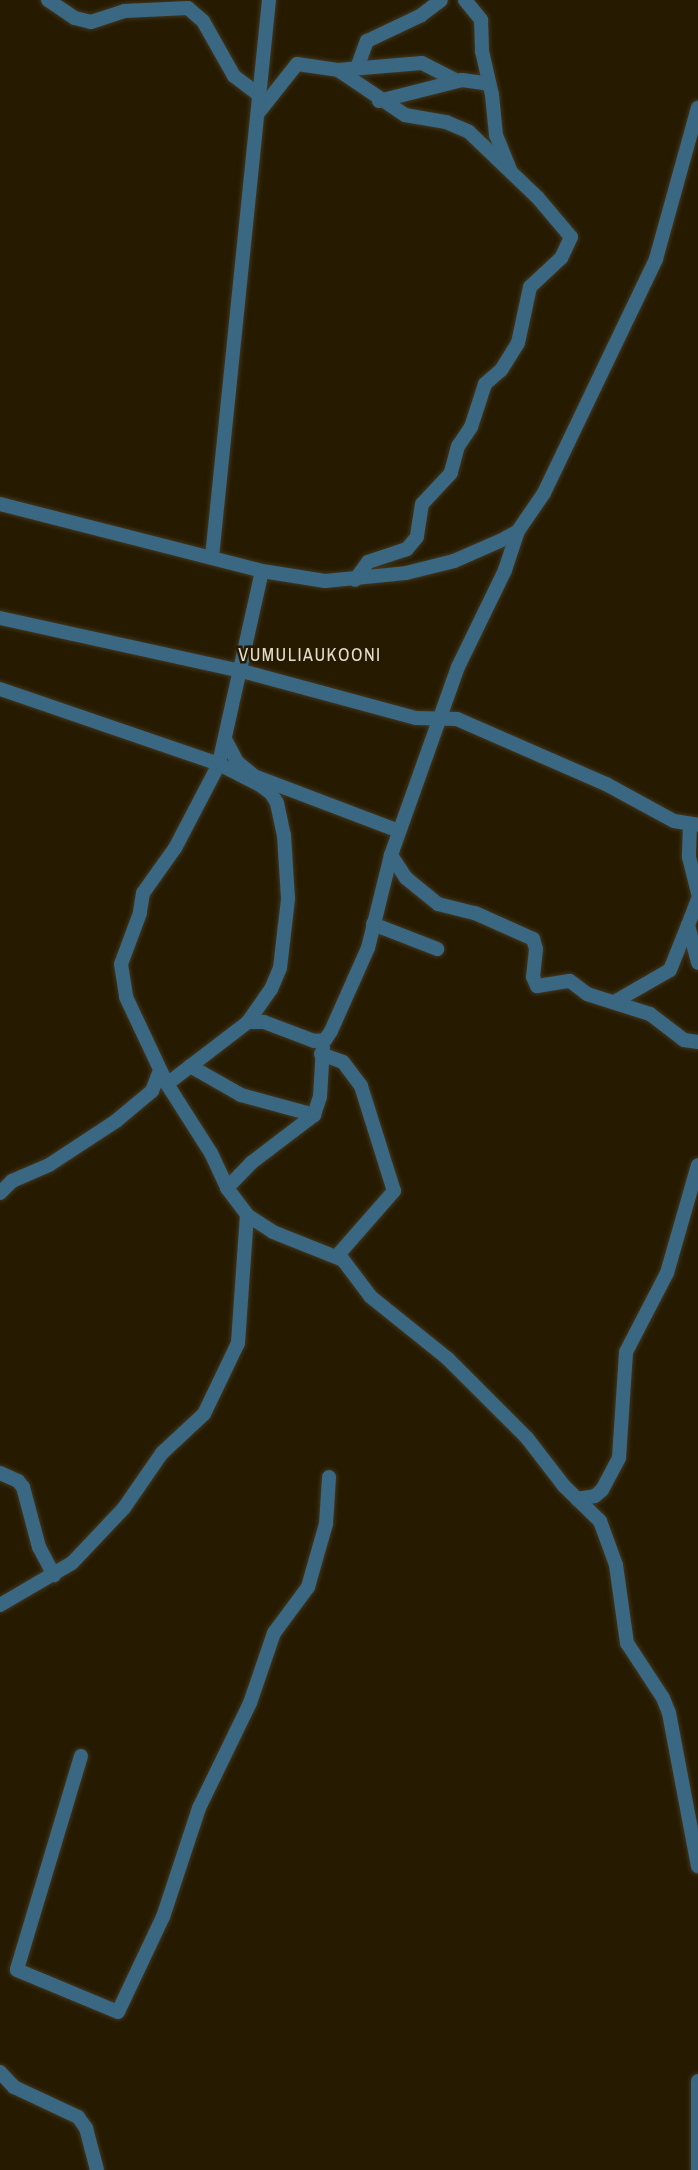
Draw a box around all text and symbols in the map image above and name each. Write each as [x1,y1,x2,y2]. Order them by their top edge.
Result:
district label: VUMULIAUKOONI [238,644,382,666]

